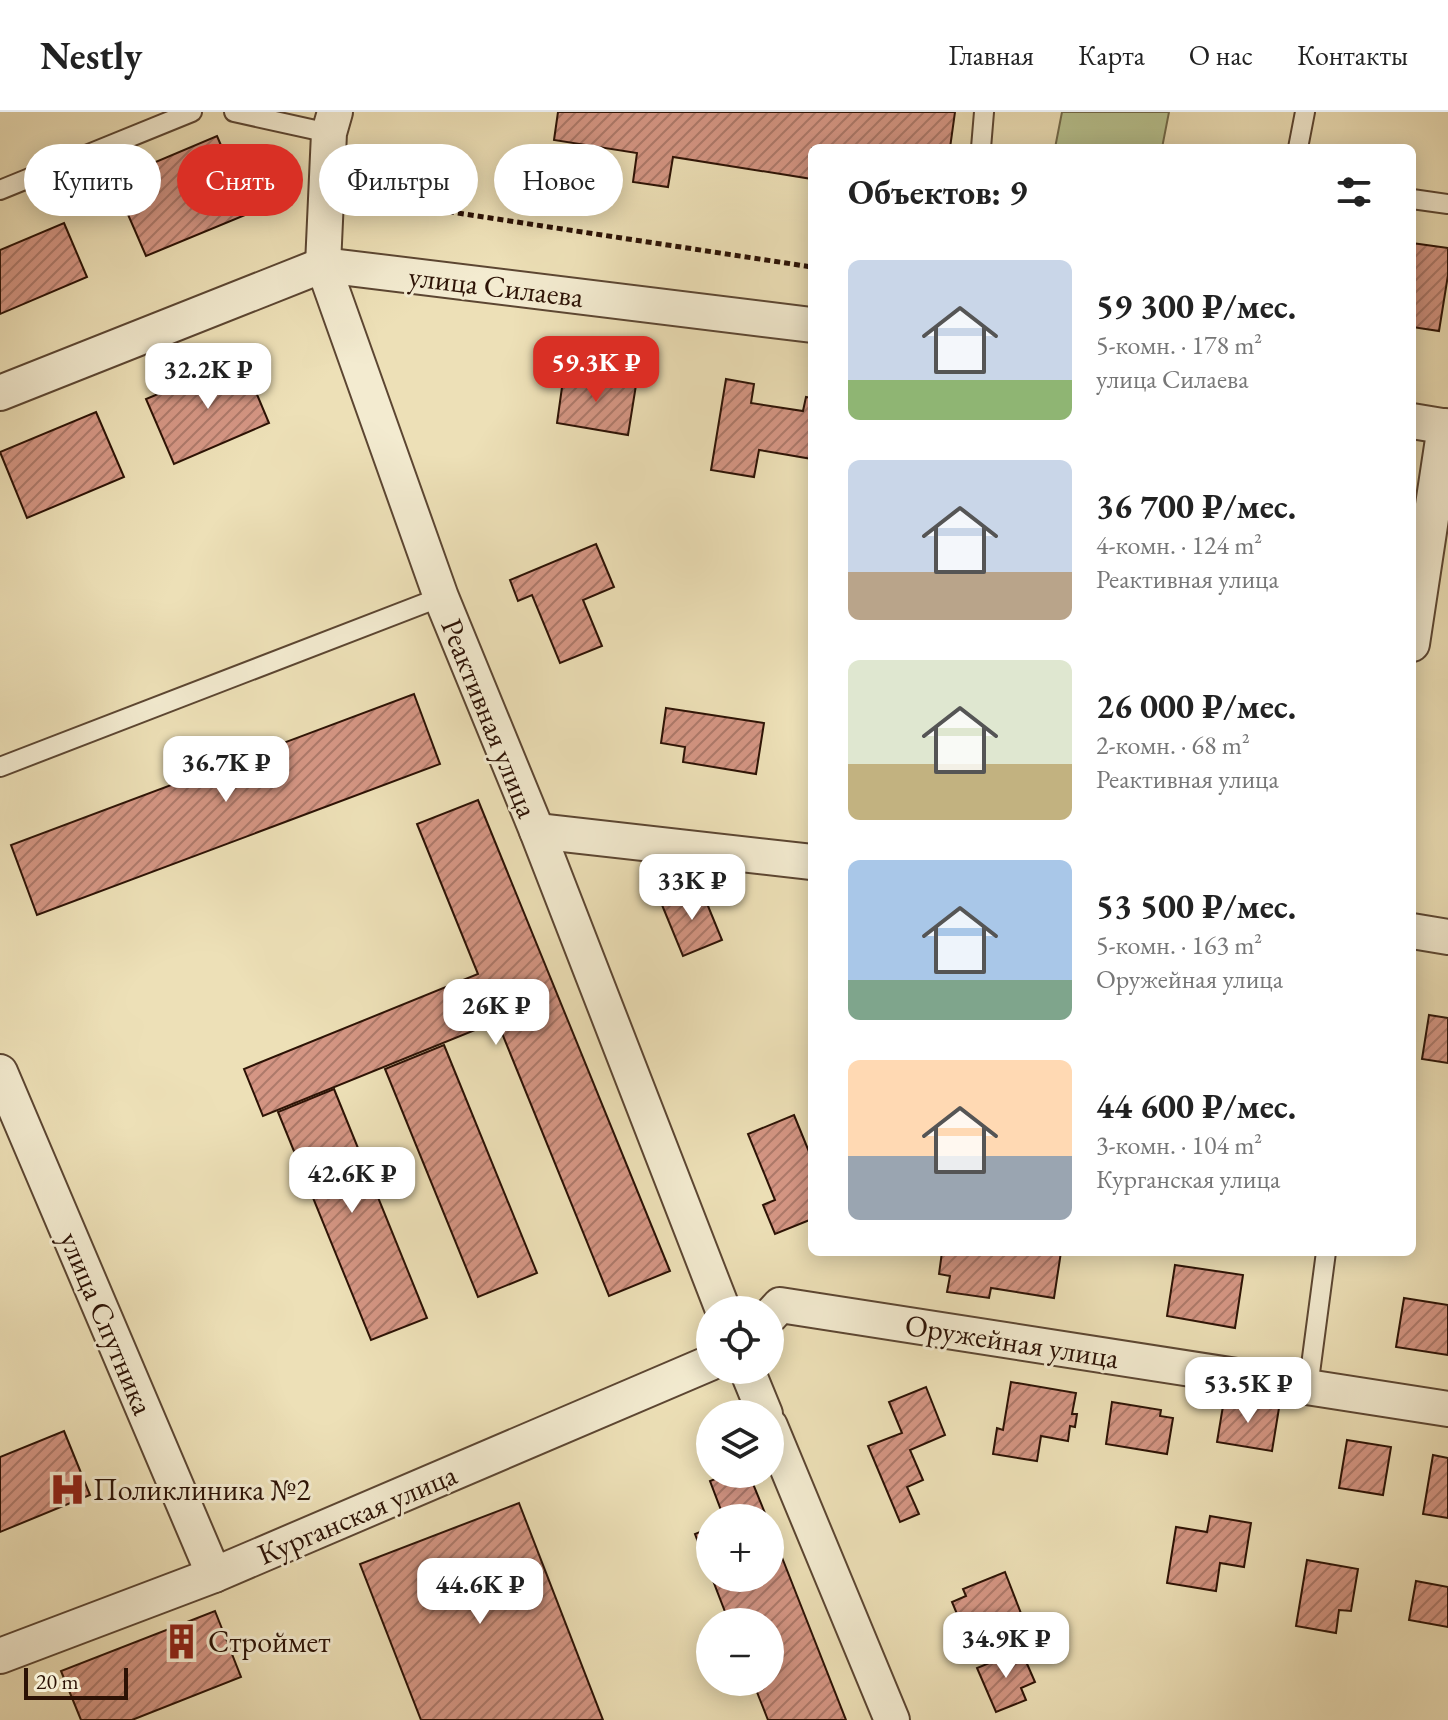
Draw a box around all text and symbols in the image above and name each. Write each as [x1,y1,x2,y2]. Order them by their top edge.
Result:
text: Nestly [40,31,142,80]
text: Главная [949,37,1034,73]
text: Карта [1078,37,1145,73]
text: О нас [1189,37,1253,73]
text: Контакты [1297,37,1408,73]
chip: Купить [24,144,161,216]
chip: Снять [177,144,303,216]
chip: Фильтры [319,144,478,216]
chip: Новое [494,144,623,216]
text: Объектов: 9 [848,170,1027,214]
icon: filters [1332,170,1376,214]
street label: улица Силаева [406,256,586,316]
text: 59 300 ₽/мес. [1096,284,1296,328]
icon: home [912,292,1008,388]
text: 5-комн. · 178 m² [1096,328,1262,362]
pin: 59.3K ₽ [522,336,670,404]
pin: 32.2K ₽ [134,343,282,411]
text: 59.3K ₽ [551,345,641,379]
text: 32.2K ₽ [163,352,253,386]
text: улица Силаева [1096,362,1249,396]
text: 36 700 ₽/мес. [1096,484,1296,528]
icon: home [912,492,1008,588]
text: 4-комн. · 124 m² [1096,528,1262,562]
text: Реактивная улица [1096,562,1279,596]
street label: Реактивная улица [432,613,548,823]
text: 26 000 ₽/мес. [1096,684,1296,728]
icon: home [912,692,1008,788]
text: 2-комн. · 68 m² [1096,728,1250,762]
pin: 36.7K ₽ [152,736,300,804]
text: 36.7K ₽ [181,745,271,779]
text: Реактивная улица [1096,762,1279,796]
pin: 33K ₽ [636,854,748,922]
text: 33K ₽ [657,863,727,897]
text: 53 500 ₽/мес. [1096,884,1296,928]
icon: home [912,892,1008,988]
text: 5-комн. · 163 m² [1096,928,1262,962]
text: Оружейная улица [1096,962,1283,996]
pin: 26K ₽ [440,979,552,1047]
text: 26K ₽ [461,988,531,1022]
text: 44 600 ₽/мес. [1096,1084,1296,1128]
icon: home [912,1092,1008,1188]
text: 3-комн. · 104 m² [1096,1128,1262,1162]
pin: 42.6K ₽ [278,1147,426,1215]
text: 42.6K ₽ [307,1156,397,1190]
text: Курганская улица [1096,1162,1280,1196]
street label: улица Спутника [51,1226,163,1420]
map controls [696,1296,784,1696]
button: locate [696,1296,784,1384]
street label: Оружейная улица [902,1305,1122,1377]
pin: 53.5K ₽ [1174,1357,1322,1425]
text: 53.5K ₽ [1203,1366,1293,1400]
button: layers [696,1400,784,1488]
street label: Курганская улица [252,1454,463,1573]
hospital icon: Поликлиника №2 [48,1470,86,1508]
place label: Поликлиника №2 [93,1470,311,1509]
button: + [696,1504,784,1592]
pin: 44.6K ₽ [406,1558,554,1626]
text: 44.6K ₽ [435,1567,525,1601]
button: − [696,1608,784,1696]
pin: 34.9K ₽ [932,1612,1080,1680]
text: 34.9K ₽ [961,1621,1051,1655]
building icon: Строймет [163,1622,201,1660]
place label: Строймет [208,1622,331,1661]
scale bar [24,1664,128,1700]
text: 20 m [36,1667,79,1696]

